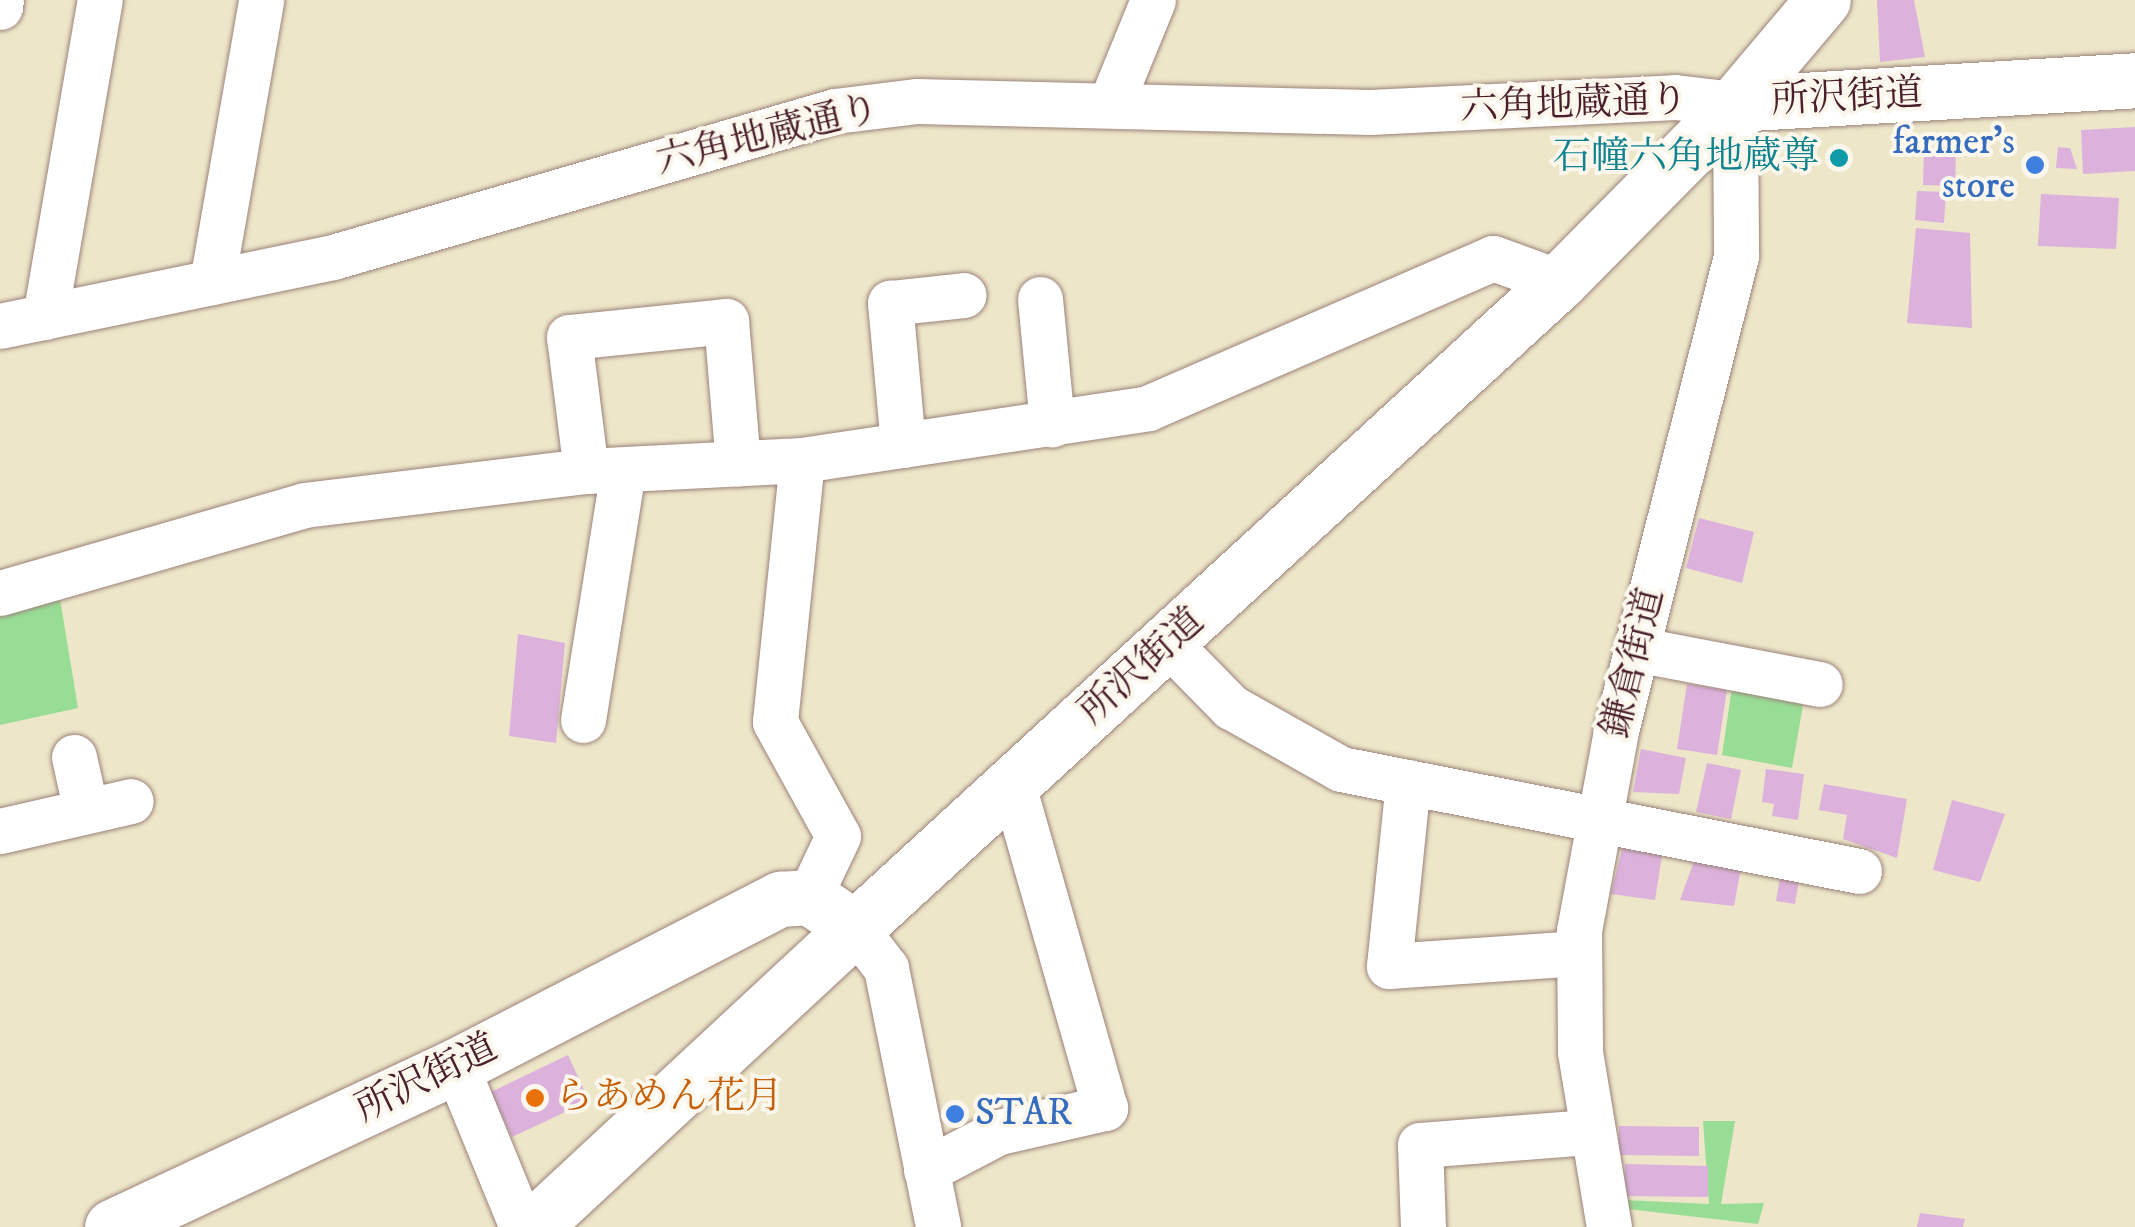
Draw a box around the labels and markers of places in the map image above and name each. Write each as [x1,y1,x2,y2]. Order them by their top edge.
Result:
place label: farmer's store [1892,120,2015,210]
place label: 石幢六角地蔵尊 [1553,135,1819,181]
marker: 石幢六角地蔵尊 [1828,147,1850,169]
marker: farmer's store [2024,154,2046,176]
place label: らあめん花月 [555,1075,783,1121]
marker: らあめん花月 [524,1087,546,1109]
place label: STAR [975,1091,1072,1137]
marker: STAR [944,1103,966,1125]

